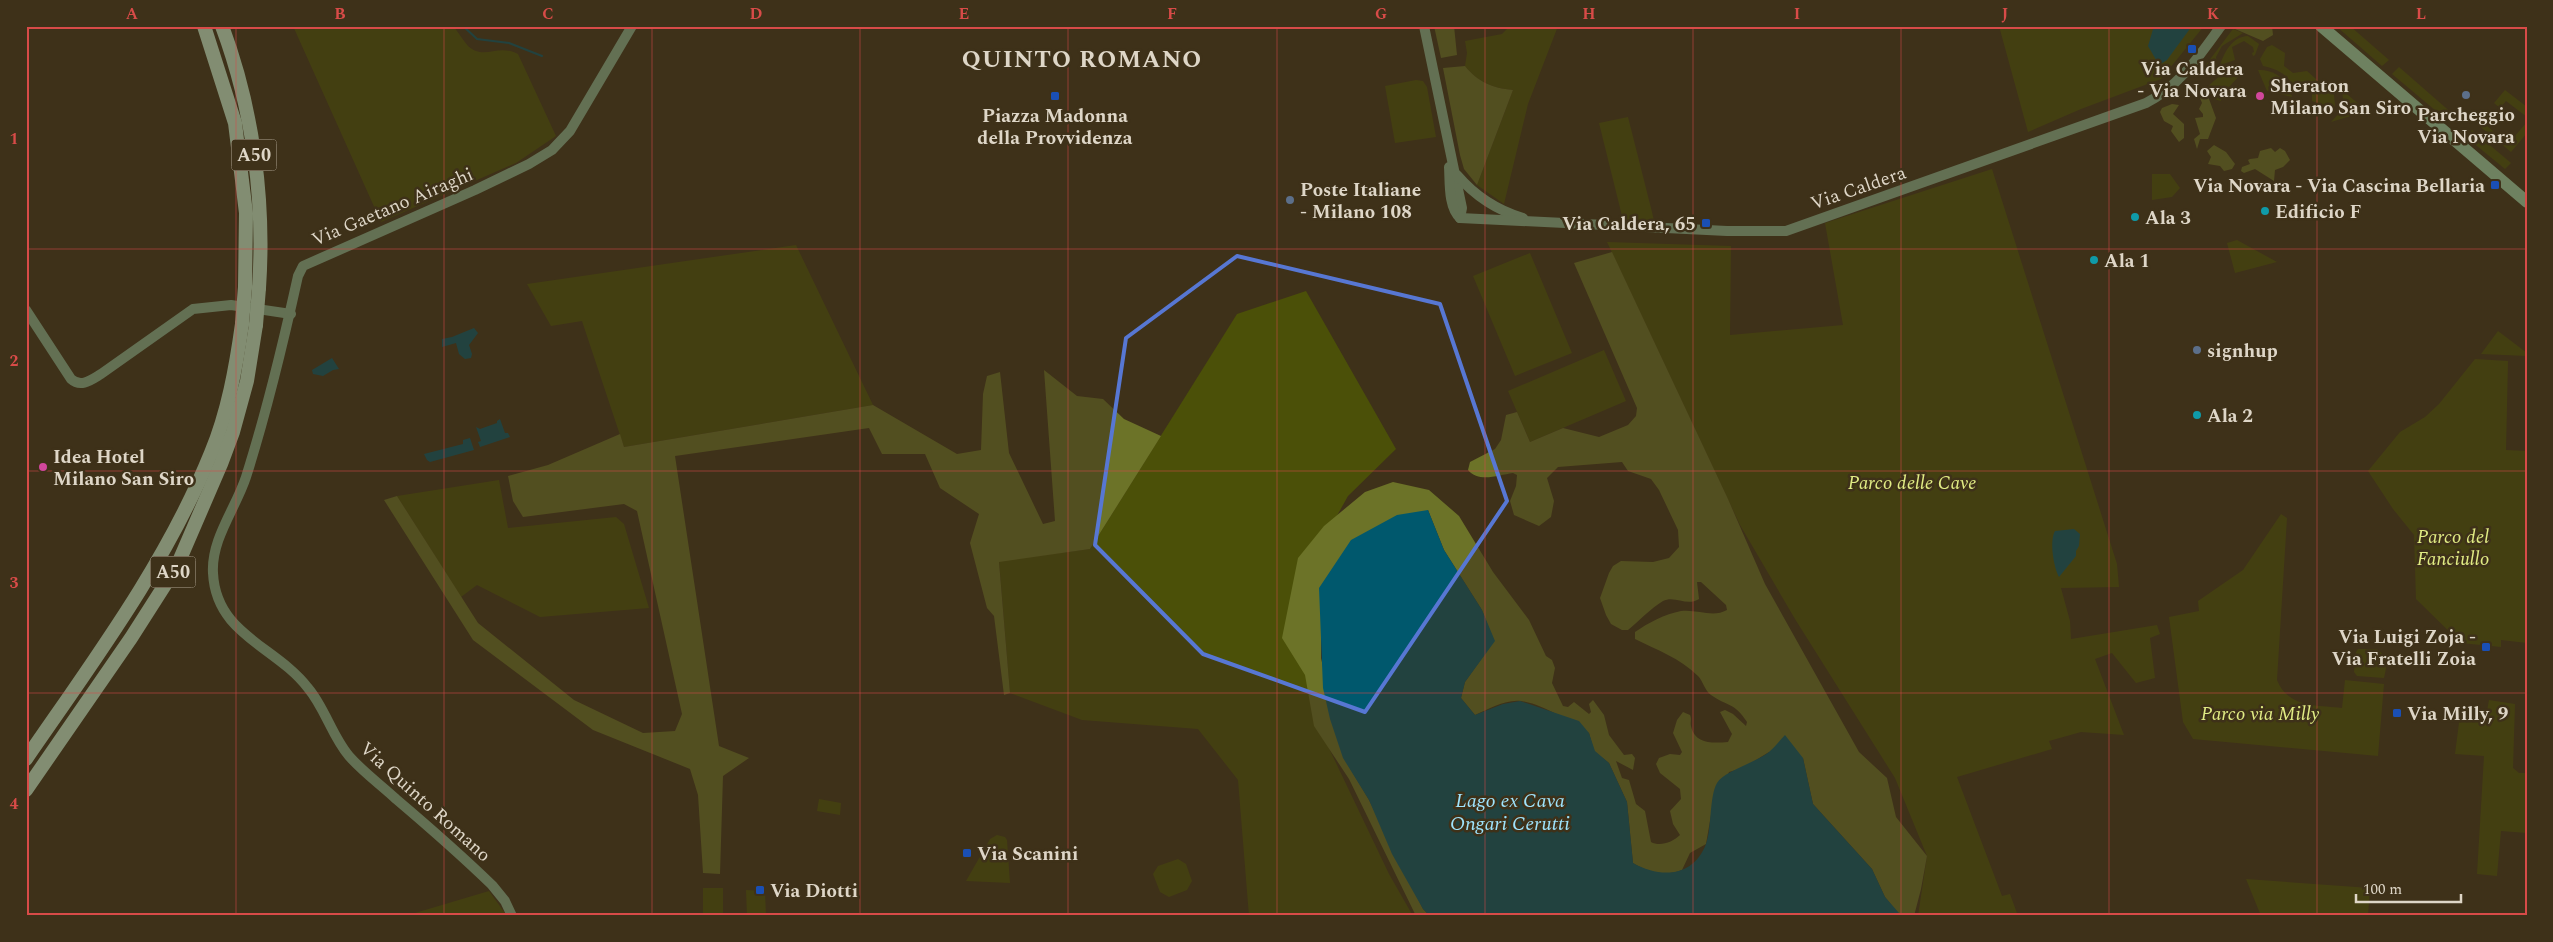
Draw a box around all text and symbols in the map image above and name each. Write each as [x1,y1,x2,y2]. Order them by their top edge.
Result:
text: A [126,2,139,26]
text: B [334,2,346,26]
text: C [542,2,554,26]
text: D [750,2,763,26]
text: E [959,2,969,26]
text: F [1167,2,1177,26]
text: G [1375,2,1387,26]
text: H [1582,2,1596,26]
text: I [1794,2,1800,26]
text: J [2002,2,2009,26]
text: K [2207,2,2220,26]
text: L [2416,2,2426,26]
district label: QUINTO ROMANO [962,42,1202,78]
marker: Via Caldera - Via Novara [2186,43,2198,55]
place label: Via Caldera - Via Novara [2137,55,2247,106]
place label: Sheraton Milano San Siro [2270,72,2411,123]
marker: Parcheggio Via Novara [2460,89,2472,101]
marker: Piazza Madonna della Provvidenza [1049,90,1061,102]
marker: Sheraton Milano San Siro [2254,90,2266,102]
place label: Parcheggio Via Novara [2417,101,2515,152]
place label: Piazza Madonna della Provvidenza [977,102,1133,153]
text: 1 [10,127,18,151]
road number: A50 [232,140,276,170]
street label: Via Caldera [1807,158,1911,218]
street label: Via Gaetano Airaghi [307,160,478,255]
place label: Via Novara - Via Cascina Bellaria [2193,172,2485,201]
place label: Poste Italiane - Milano 108 [1300,176,1421,227]
marker: Via Novara - Via Cascina Bellaria [2489,179,2501,191]
marker: Poste Italiane - Milano 108 [1284,194,1296,206]
place label: Edificio F [2275,198,2361,227]
place label: Ala 3 [2145,204,2191,233]
marker: Edificio F [2259,205,2271,217]
place label: Via Caldera, 65 [1562,210,1696,239]
marker: Ala 3 [2129,211,2141,223]
marker: Via Caldera, 65 [1700,217,1712,229]
place label: Ala 1 [2104,247,2150,276]
marker: Ala 1 [2088,254,2100,266]
place label: signhup [2207,337,2278,366]
marker: signhup [2191,344,2203,356]
text: 2 [10,349,19,373]
place label: Ala 2 [2207,402,2253,431]
marker: Ala 2 [2191,409,2203,421]
place label: Idea Hotel Milano San Siro [53,443,194,494]
marker: Idea Hotel Milano San Siro [37,461,49,473]
park label: Parco delle Cave [1848,469,1976,498]
park label: Parco del Fanciullo [2417,523,2489,574]
road number: A50 [150,556,196,588]
text: 3 [10,571,19,595]
place label: Via Luigi Zoja - Via Fratelli Zoia [2331,623,2476,674]
marker: Via Luigi Zoja - Via Fratelli Zoia [2480,641,2492,653]
park label: Parco via Milly [2201,700,2320,729]
place label: Via Milly, 9 [2407,700,2509,729]
marker: Via Milly, 9 [2391,707,2403,719]
street label: Via Quinto Romano [353,735,497,869]
water label: Lago ex Cava Ongari Cerutti [1450,786,1570,839]
text: 4 [10,792,19,816]
place label: Via Scanini [977,840,1078,869]
marker: Via Scanini [961,847,973,859]
scale bar [2356,872,2460,904]
place label: Via Diotti [770,877,858,906]
text: 100 m [2363,878,2402,901]
marker: Via Diotti [754,884,766,896]

